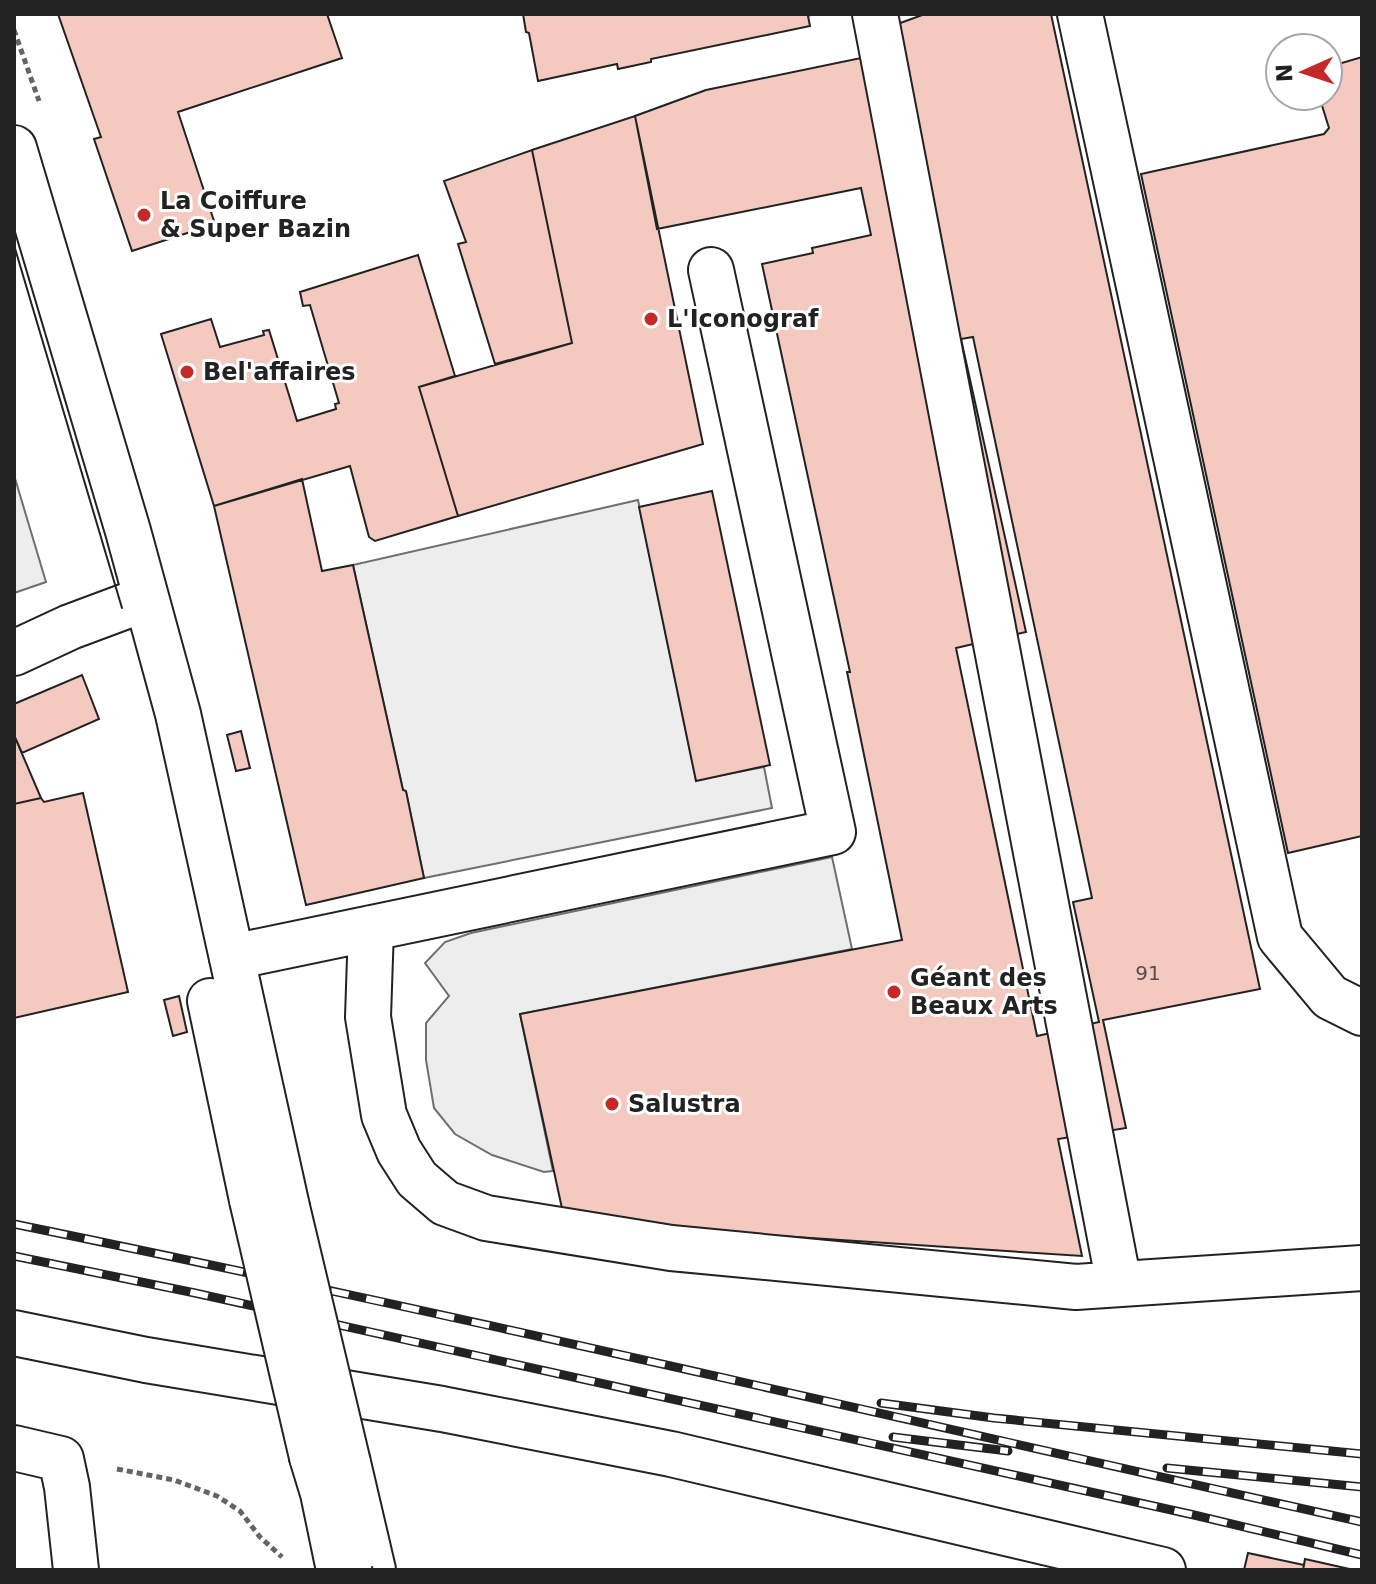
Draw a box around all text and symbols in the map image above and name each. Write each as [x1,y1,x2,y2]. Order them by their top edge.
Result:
north arrow [1264,32,1344,112]
text: N [1272,63,1297,83]
place label: La Coiffure & Super Bazin [160,187,351,243]
marker: La Coiffure & Super Bazin [135,206,153,224]
place label: L'Iconograf [667,305,819,333]
marker: L'Iconograf [642,310,660,328]
place label: Bel'affaires [203,358,356,386]
marker: Bel'affaires [178,363,196,381]
house number: 91 [1135,961,1161,985]
place label: Géant des Beaux Arts [910,964,1058,1020]
marker: Géant des Beaux Arts [885,983,903,1001]
place label: Salustra [628,1090,741,1118]
marker: Salustra [603,1095,621,1113]

